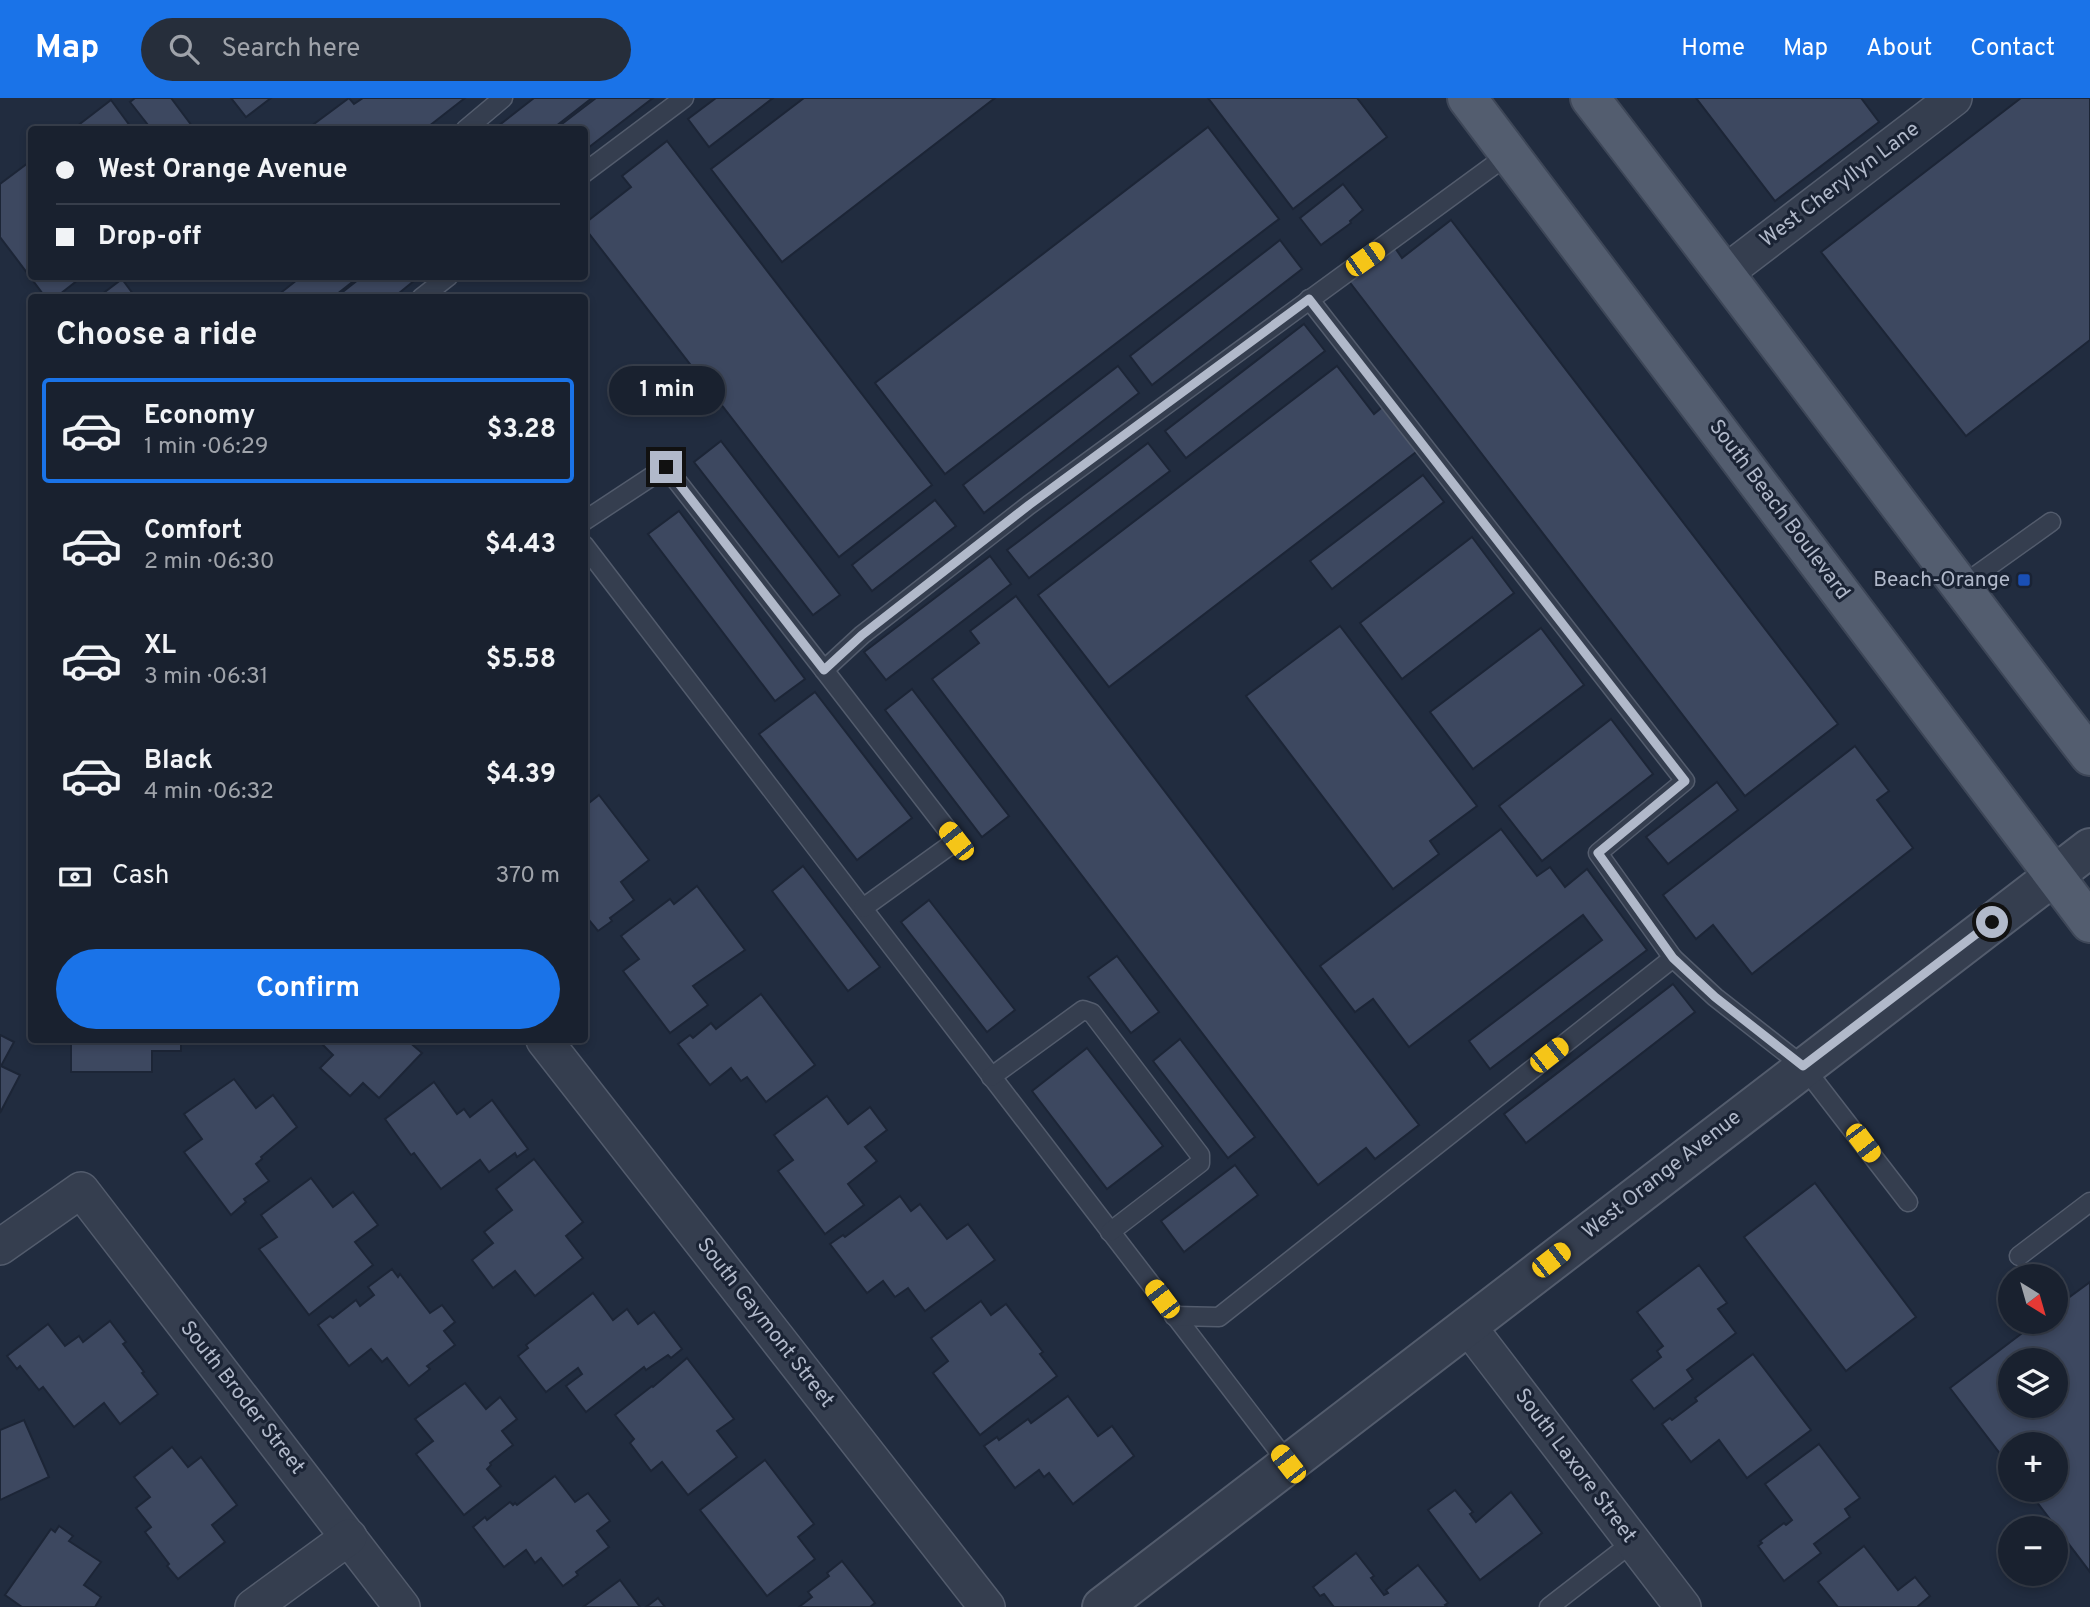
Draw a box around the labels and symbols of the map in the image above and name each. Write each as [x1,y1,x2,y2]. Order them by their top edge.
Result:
street label: West Cheryllyn Lane [1755,116,1925,254]
car [1342,238,1389,280]
callout: 1 min [608,366,724,414]
street label: South Beach Boulevard [1702,415,1856,605]
route end [650,451,682,483]
place label: Beach-Orange [1873,567,2010,594]
marker: Beach-Orange [2016,572,2032,588]
car [935,818,978,864]
route start [1976,906,2008,938]
car [1526,1034,1573,1076]
street label: West Orange Avenue [1577,1104,1747,1246]
car [1842,1120,1885,1166]
street label: South Gaymont Street [690,1232,840,1414]
car [1528,1239,1575,1281]
north arrow [1998,1264,2068,1334]
car [1141,1276,1184,1322]
street label: South Broder Street [174,1316,310,1480]
street label: South Laxore Street [1508,1383,1642,1549]
car [1267,1441,1310,1487]

